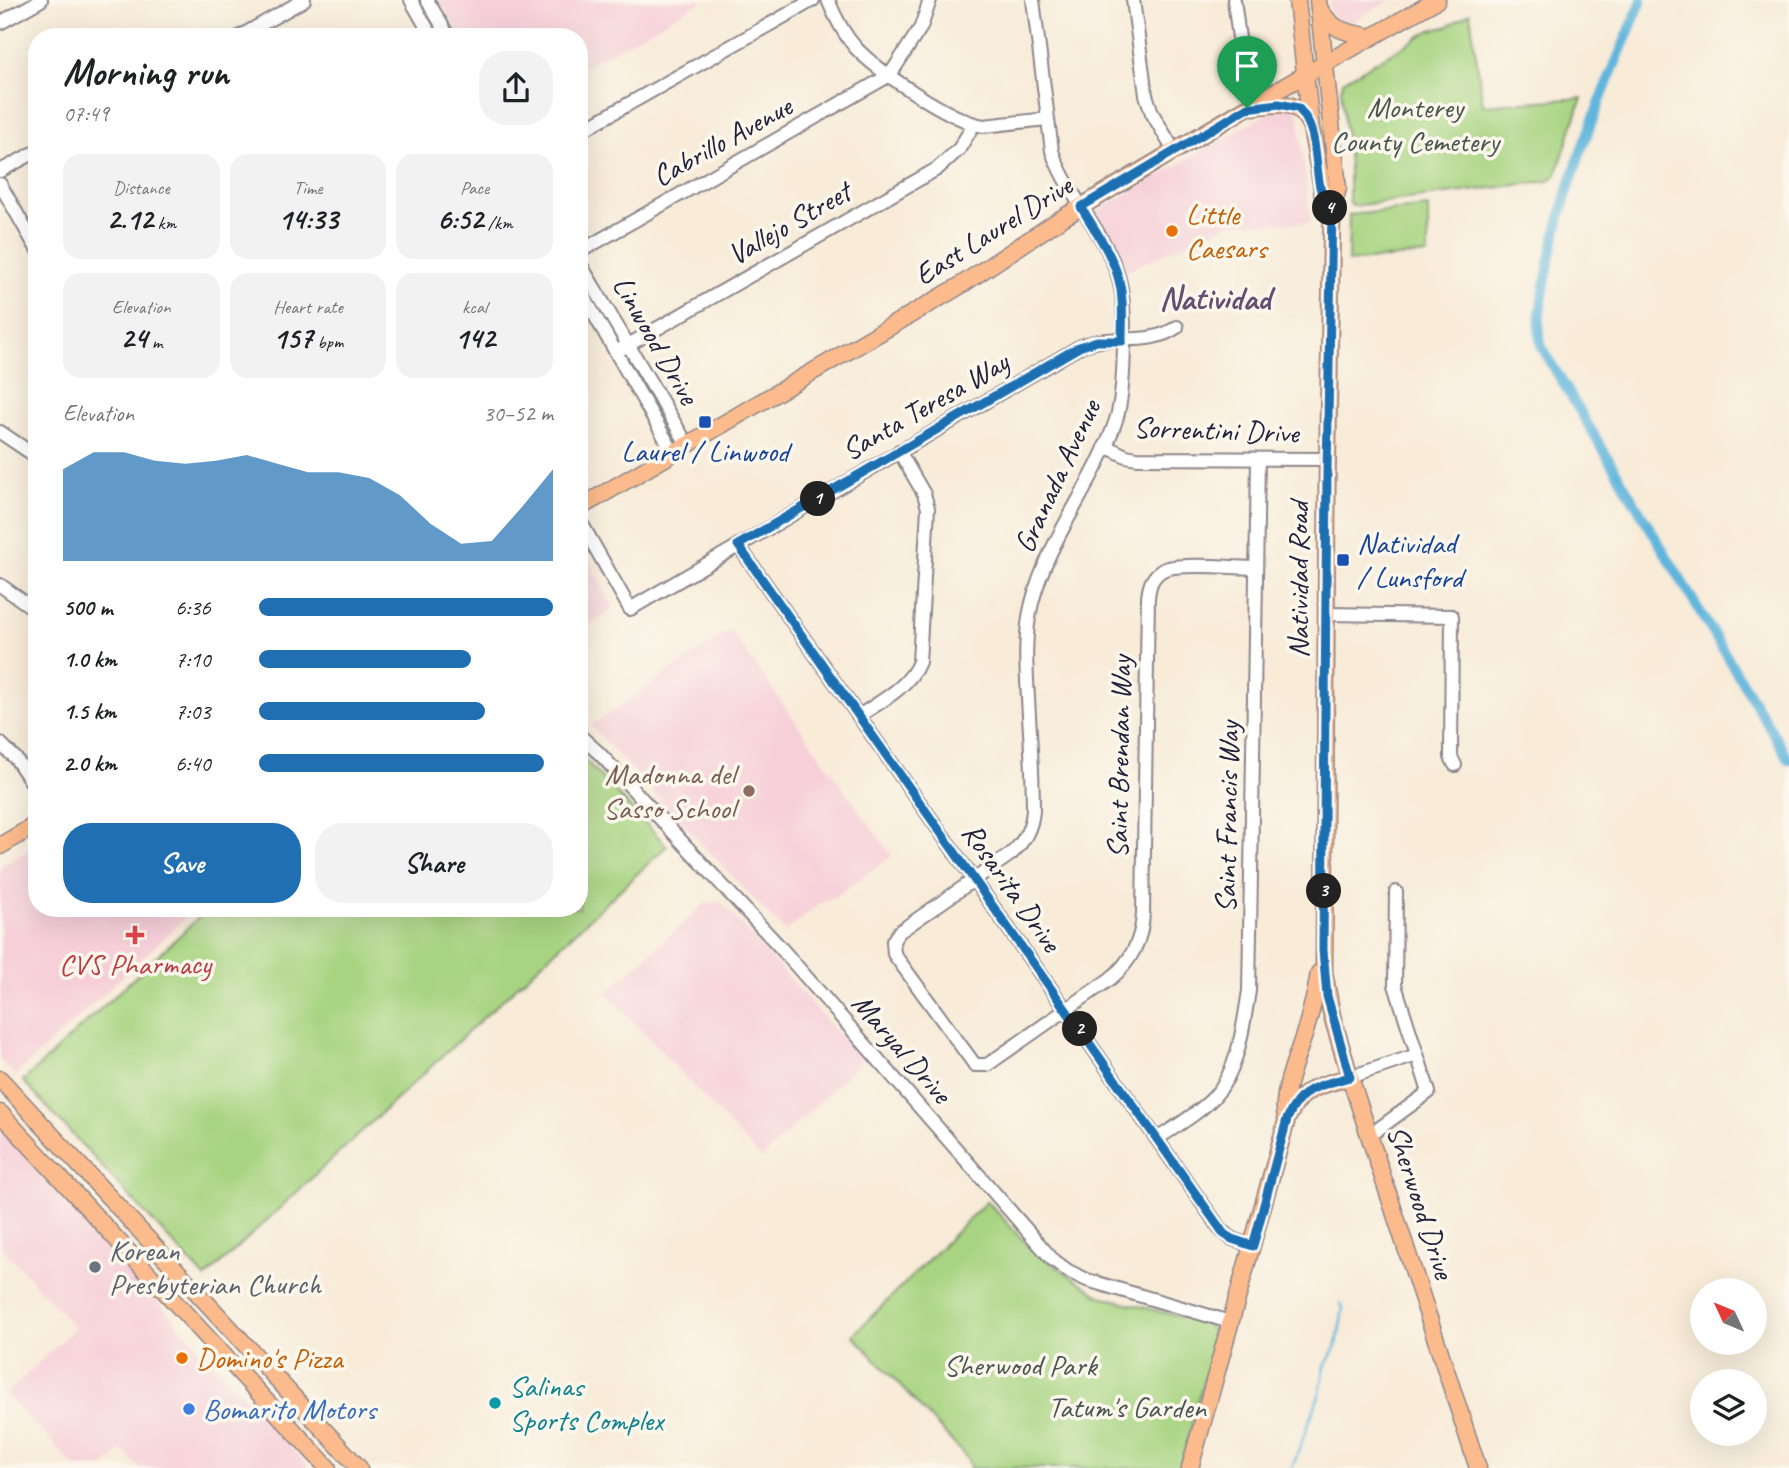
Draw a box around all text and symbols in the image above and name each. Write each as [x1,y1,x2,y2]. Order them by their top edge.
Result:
pin [1217,36,1277,108]
icon: arrive [1228,47,1266,85]
text: Morning run [63,49,229,96]
button: share [479,51,553,125]
street label: Cabrillo Avenue [646,86,800,195]
park label: Monterey County Cemetery [1331,88,1502,160]
text: 07:49 [63,99,109,128]
street label: East Laurel Drive [907,165,1081,294]
street label: Vallejo Street [721,171,861,273]
text: Distance [113,176,170,200]
text: Time [293,176,323,200]
text: Pace [460,176,489,200]
pin: 4 [1312,190,1348,226]
place label: Little Caesars [1186,195,1269,267]
text: 4 [1325,195,1334,219]
text: 2.12 [107,200,153,238]
text: 14:33 [278,200,338,238]
text: 6:52 [437,200,483,238]
text: km [153,211,176,235]
text: /km [483,211,513,235]
marker: Little Caesars [1164,223,1180,239]
street label: Linwood Drive [604,269,709,413]
district label: Natividad [1159,277,1276,319]
text: Elevation [112,295,171,319]
text: Heart rate [273,295,343,319]
text: kcal [462,295,487,319]
text: 24 [120,319,147,357]
text: 157 [273,319,313,357]
text: 142 [454,319,495,357]
text: m [147,330,162,354]
text: bpm [313,330,343,354]
street label: Santa Teresa Way [835,342,1017,469]
street label: Granada Avenue [1005,392,1110,558]
text: Elevation [63,399,134,428]
text: 30–52 m [483,399,553,428]
street label: Sorrentini Drive [1133,408,1301,452]
marker: Laurel / Linwood [697,414,713,430]
place label: Laurel / Linwood [621,432,793,470]
pin: 1 [800,482,836,516]
text: 1 [813,486,822,510]
street label: Natividad Road [1279,497,1317,658]
place label: Natividad / Lunsford [1357,524,1467,596]
marker: Natividad / Lunsford [1335,552,1351,568]
text: 500 m [63,593,112,622]
text: 6:36 [175,593,211,622]
text: 1.0 km [63,645,117,674]
text: 7:10 [175,645,211,674]
street label: Saint Brendan Way [1098,653,1140,859]
text: 1.5 km [63,697,116,726]
text: 7:03 [175,697,211,726]
street label: Saint Francis Way [1206,718,1248,913]
text: 2.0 km [63,749,117,778]
text: 6:40 [175,749,211,778]
place label: Madonna del Sasso School [603,755,740,827]
marker: Madonna del Sasso School [741,783,757,799]
street label: Rosarita Drive [954,815,1072,961]
button: Save [63,823,301,903]
button: Share [315,823,553,903]
pin: 3 [1306,874,1342,908]
text: 3 [1319,878,1328,902]
marker: CVS Pharmacy [127,927,143,943]
place label: CVS Pharmacy [59,945,213,983]
street label: Maryal Drive [844,985,962,1113]
pin: 2 [1062,1012,1098,1046]
text: 2 [1075,1016,1084,1040]
street label: Sherwood Drive [1378,1121,1464,1286]
place label: Korean Presbyterian Church [109,1231,322,1303]
marker: Korean Presbyterian Church [87,1259,103,1275]
north arrow [1690,1278,1768,1354]
map controls [1690,1278,1767,1446]
place label: Domino's Pizza [196,1339,344,1377]
park label: Sherwood Park [944,1346,1099,1384]
marker: Domino's Pizza [174,1350,190,1366]
place label: Salinas Sports Complex [509,1367,666,1439]
button: layers [1690,1369,1767,1446]
park label: Tatum's Garden [1048,1388,1208,1426]
place label: Bomarito Motors [203,1390,379,1428]
marker: Salinas Sports Complex [487,1395,503,1411]
marker: Bomarito Motors [181,1401,197,1417]

